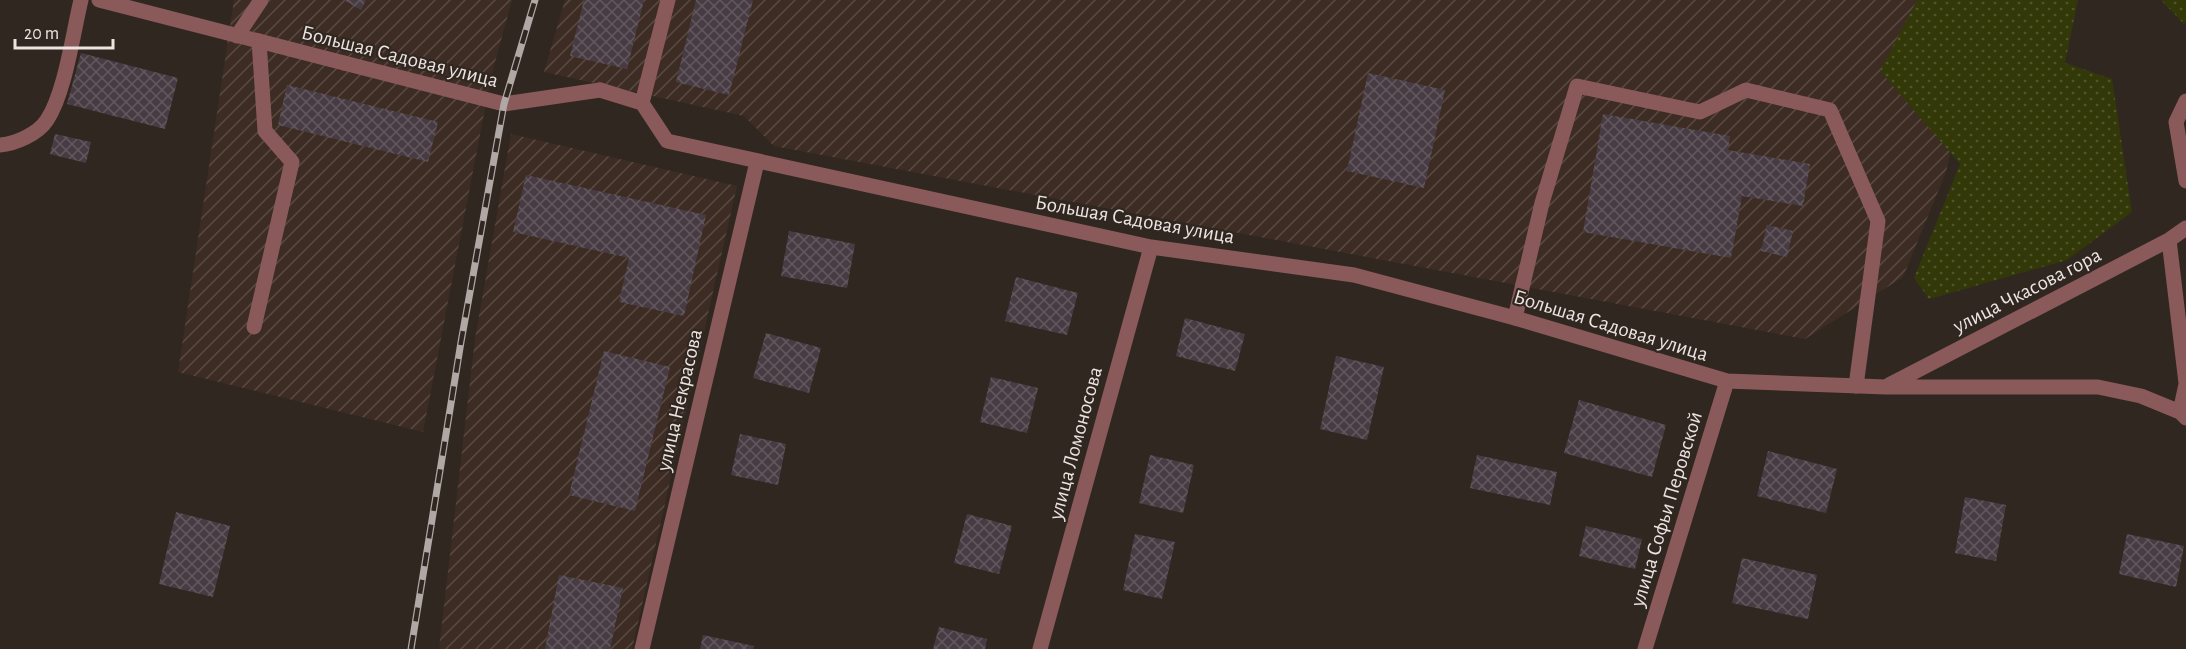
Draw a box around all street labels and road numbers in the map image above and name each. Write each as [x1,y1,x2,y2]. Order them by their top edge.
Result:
street label: Большая Садовая улица [299,22,501,91]
street label: Большая Садовая улица [1034,192,1237,247]
street label: улица Чкасова гора [1949,244,2105,337]
street label: Большая Садовая улица [1511,286,1711,365]
street label: улица Некрасова [653,327,706,474]
street label: улица Ломоносова [1045,364,1106,523]
street label: улица Софьи Перовской [1626,409,1706,610]

